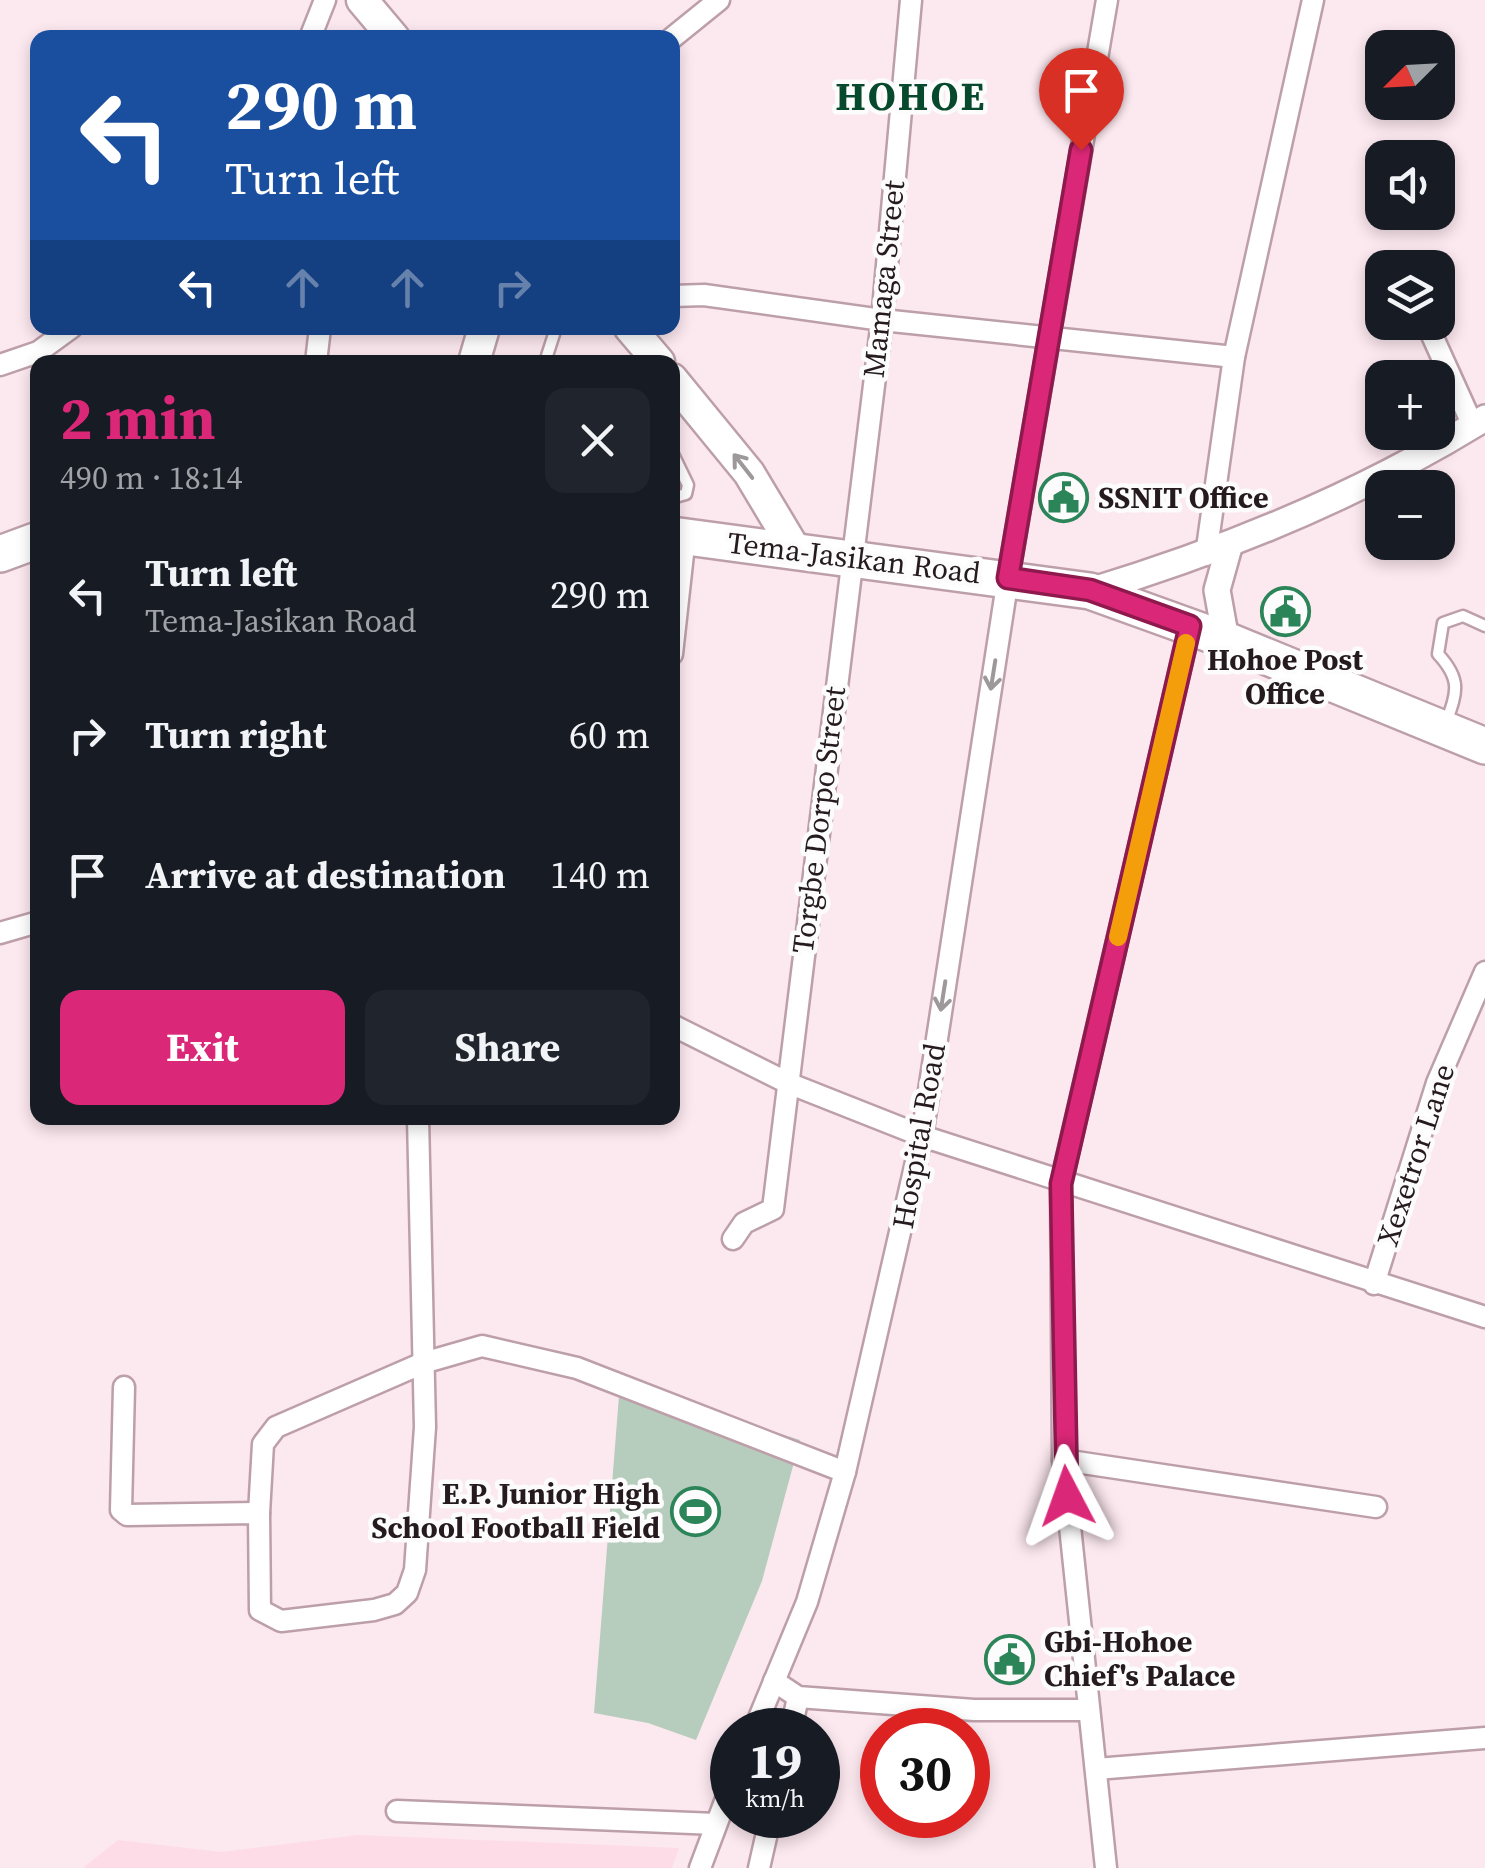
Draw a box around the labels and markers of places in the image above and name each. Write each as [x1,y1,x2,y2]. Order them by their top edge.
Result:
pin [1039,48,1124,151]
public building icon: SSNIT Office [1037,472,1089,524]
place label: SSNIT Office [1098,477,1269,518]
public building icon: Hohoe Post Office [1259,585,1311,637]
place label: Hohoe Post Office [1207,639,1363,714]
place label: E.P. Junior High School Football Field [371,1473,660,1548]
sports icon: E.P. Junior High School Football Field [669,1485,721,1537]
place label: Gbi-Hohoe Chief's Palace [1044,1621,1235,1696]
public building icon: Gbi-Hohoe Chief's Palace [983,1633,1035,1685]

